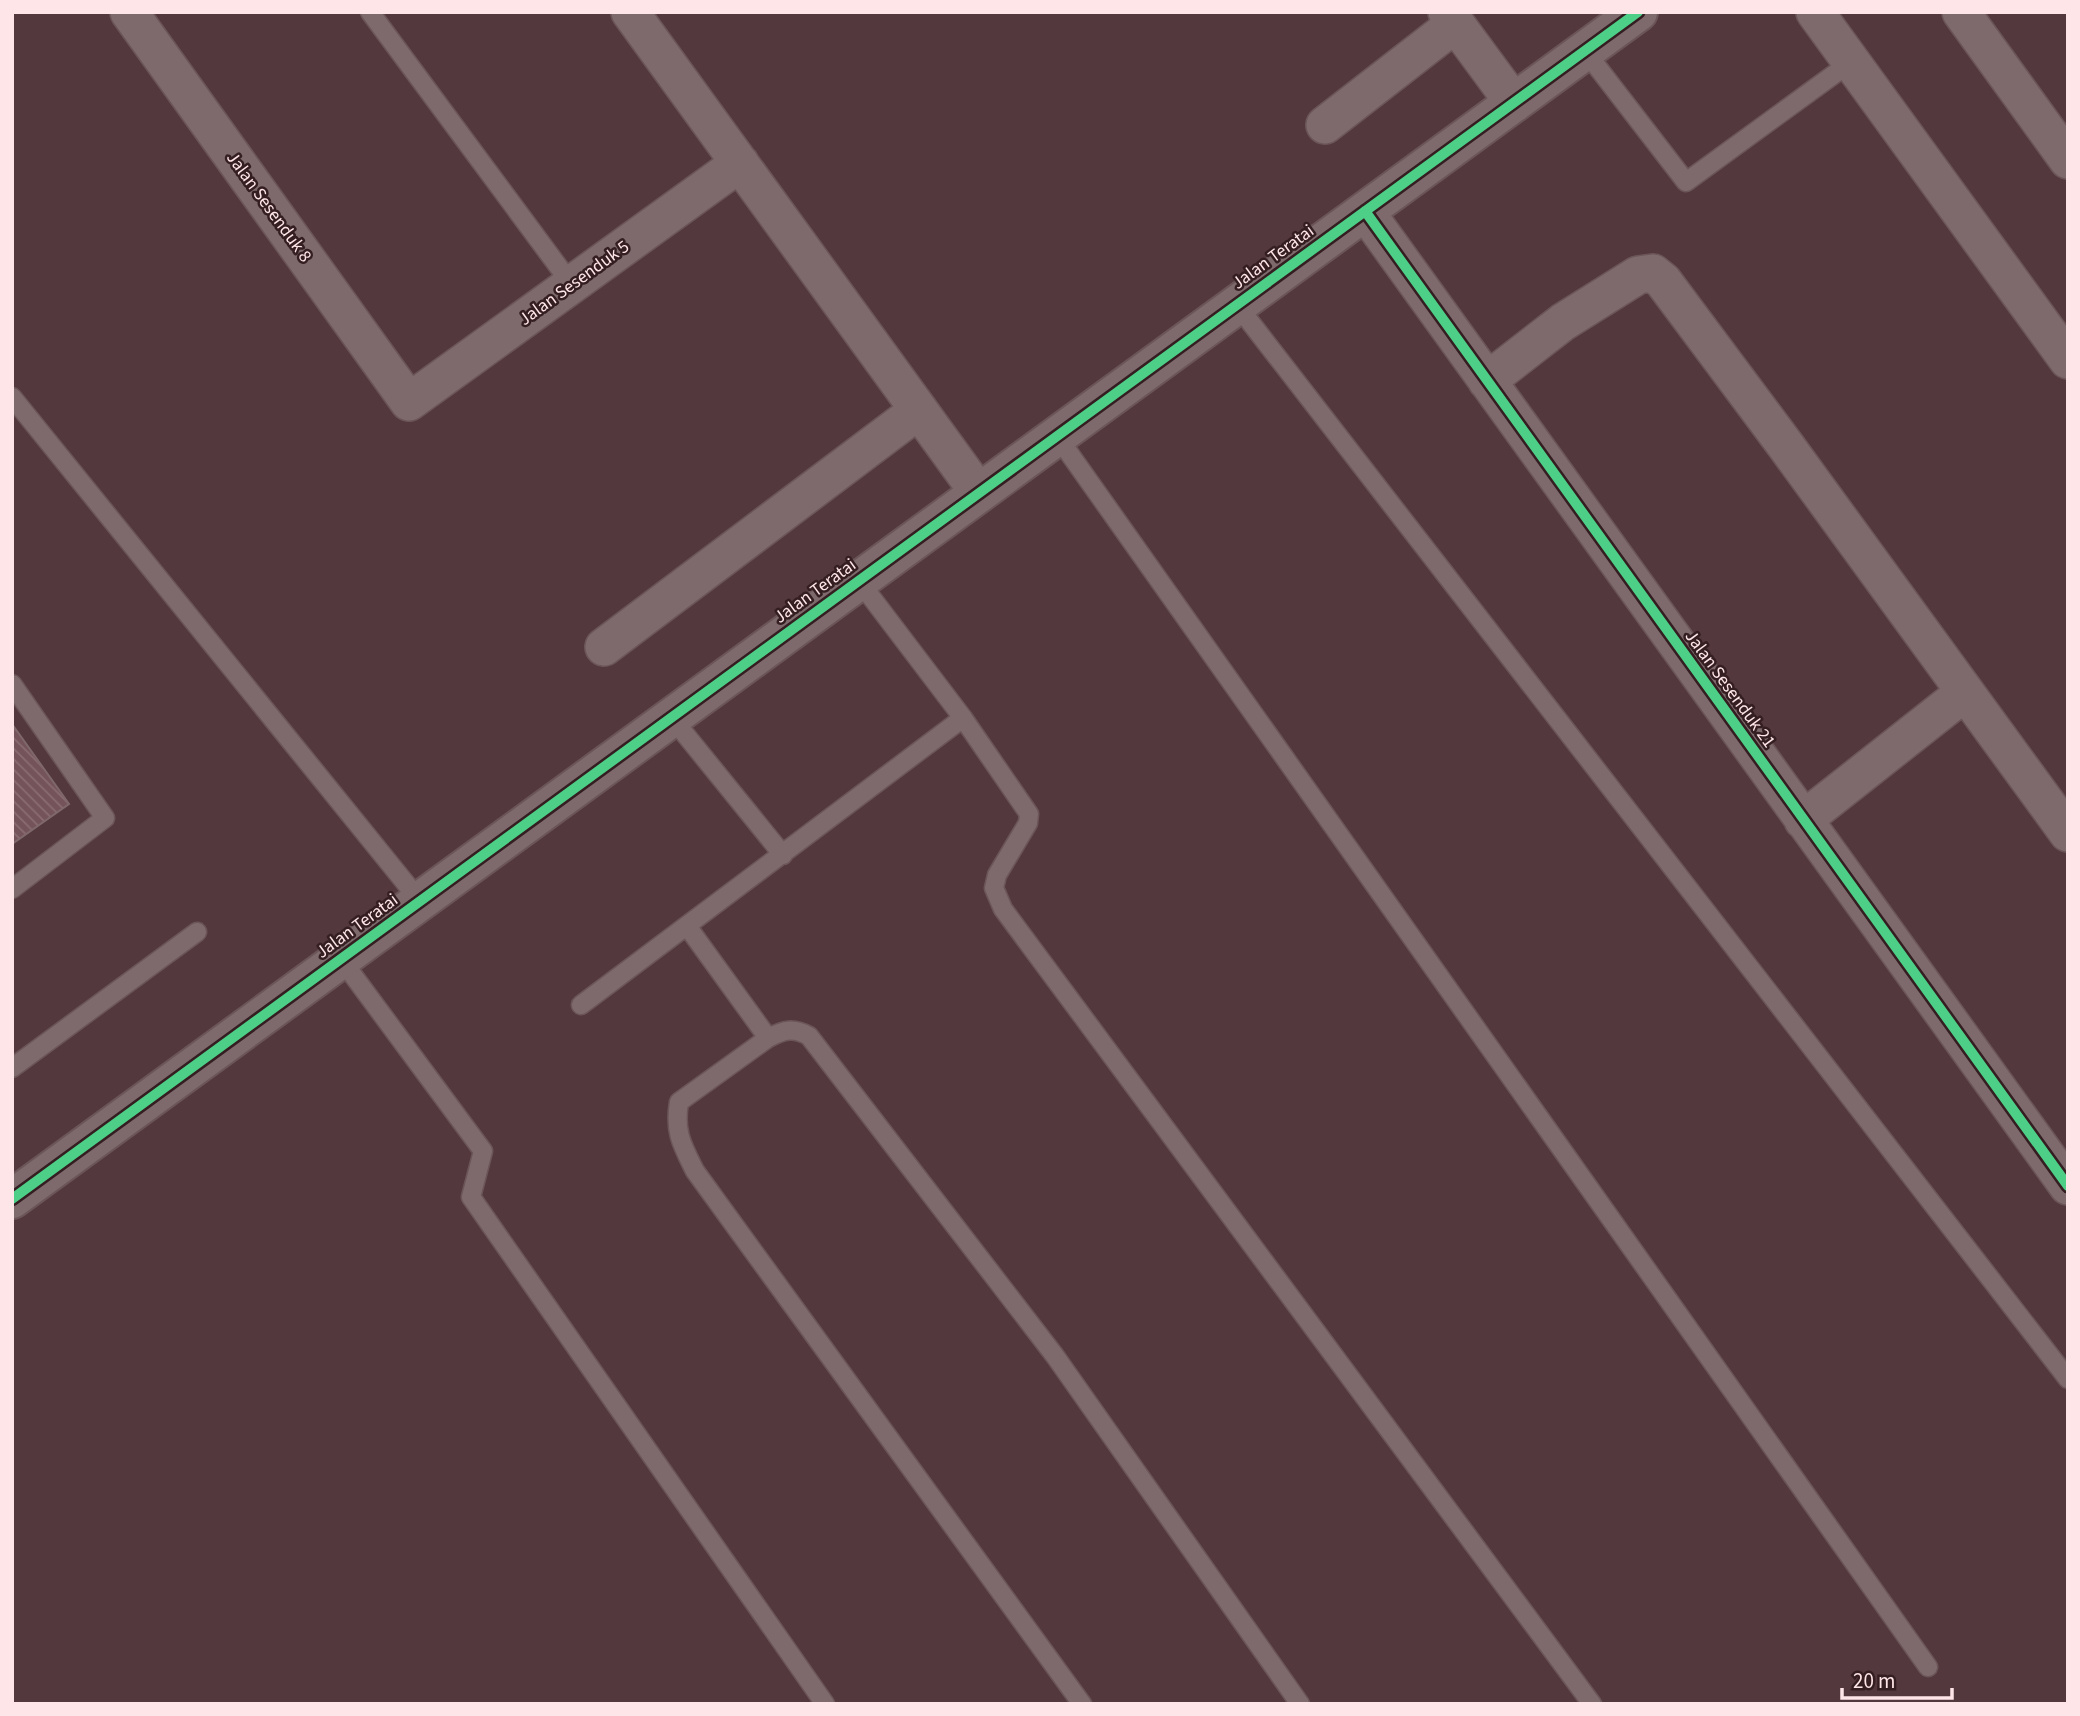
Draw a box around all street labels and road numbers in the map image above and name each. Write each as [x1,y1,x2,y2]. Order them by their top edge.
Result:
street label: Jalan Sesenduk 8 [220,147,318,267]
street label: Jalan Teratai [1227,219,1319,295]
street label: Jalan Sesenduk 5 [514,234,634,332]
street label: Jalan Teratai [769,553,861,629]
street label: Jalan Sesenduk 21 [1679,625,1781,753]
street label: Jalan Teratai [311,888,403,964]

